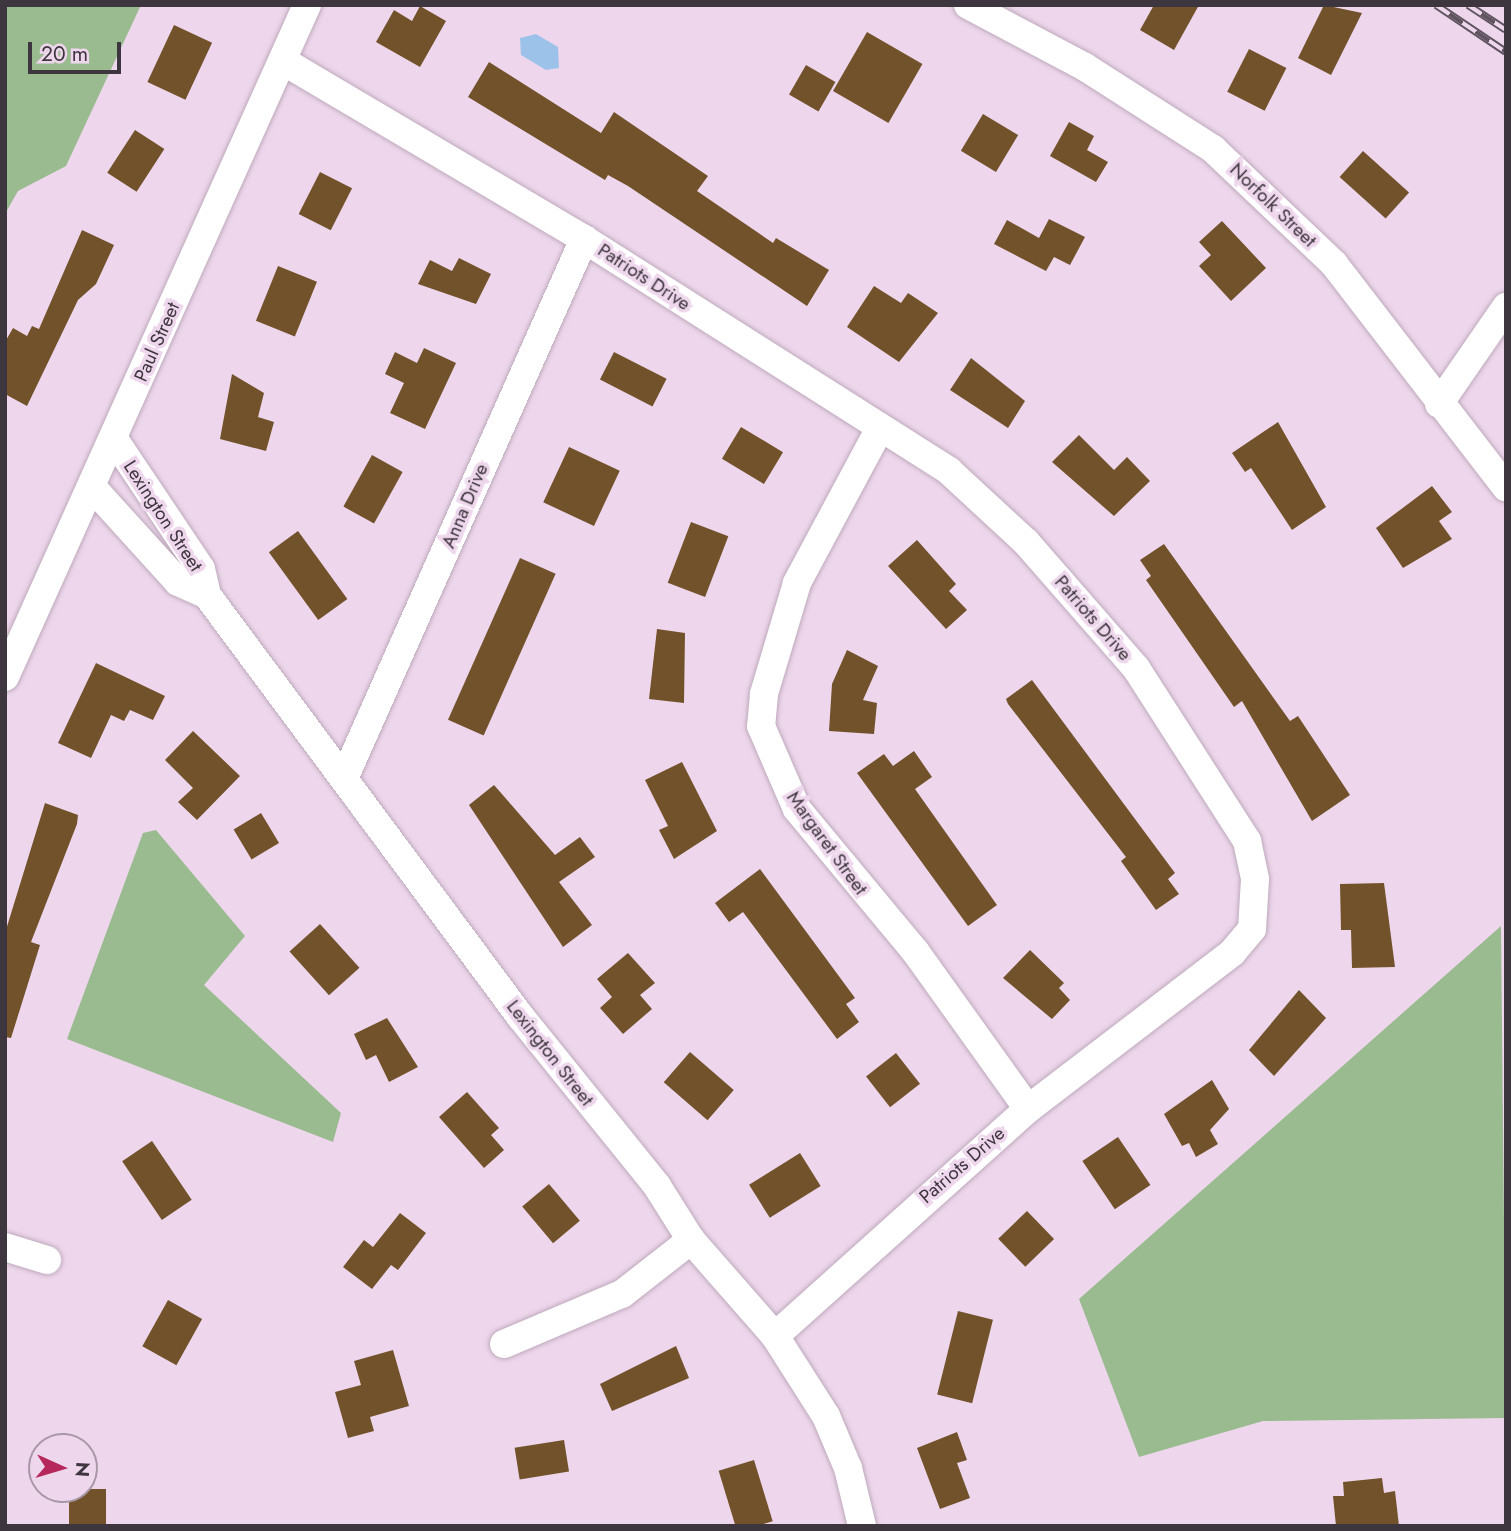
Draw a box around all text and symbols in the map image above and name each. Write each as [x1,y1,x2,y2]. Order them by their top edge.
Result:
scale bar [32,28,124,72]
text: 20 m [41,39,88,69]
street label: Norfolk Street [1225,158,1321,252]
street label: Patriots Drive [594,239,694,315]
street label: Paul Street [129,299,185,385]
street label: Lexington Street [119,456,207,576]
street label: Anna Drive [437,460,493,552]
street label: Patriots Drive [1050,571,1136,665]
street label: Margaret Street [782,787,872,899]
street label: Lexington Street [502,996,598,1110]
street label: Patriots Drive [915,1122,1009,1208]
north arrow [28,1433,98,1503]
text: N [68,1461,96,1478]

